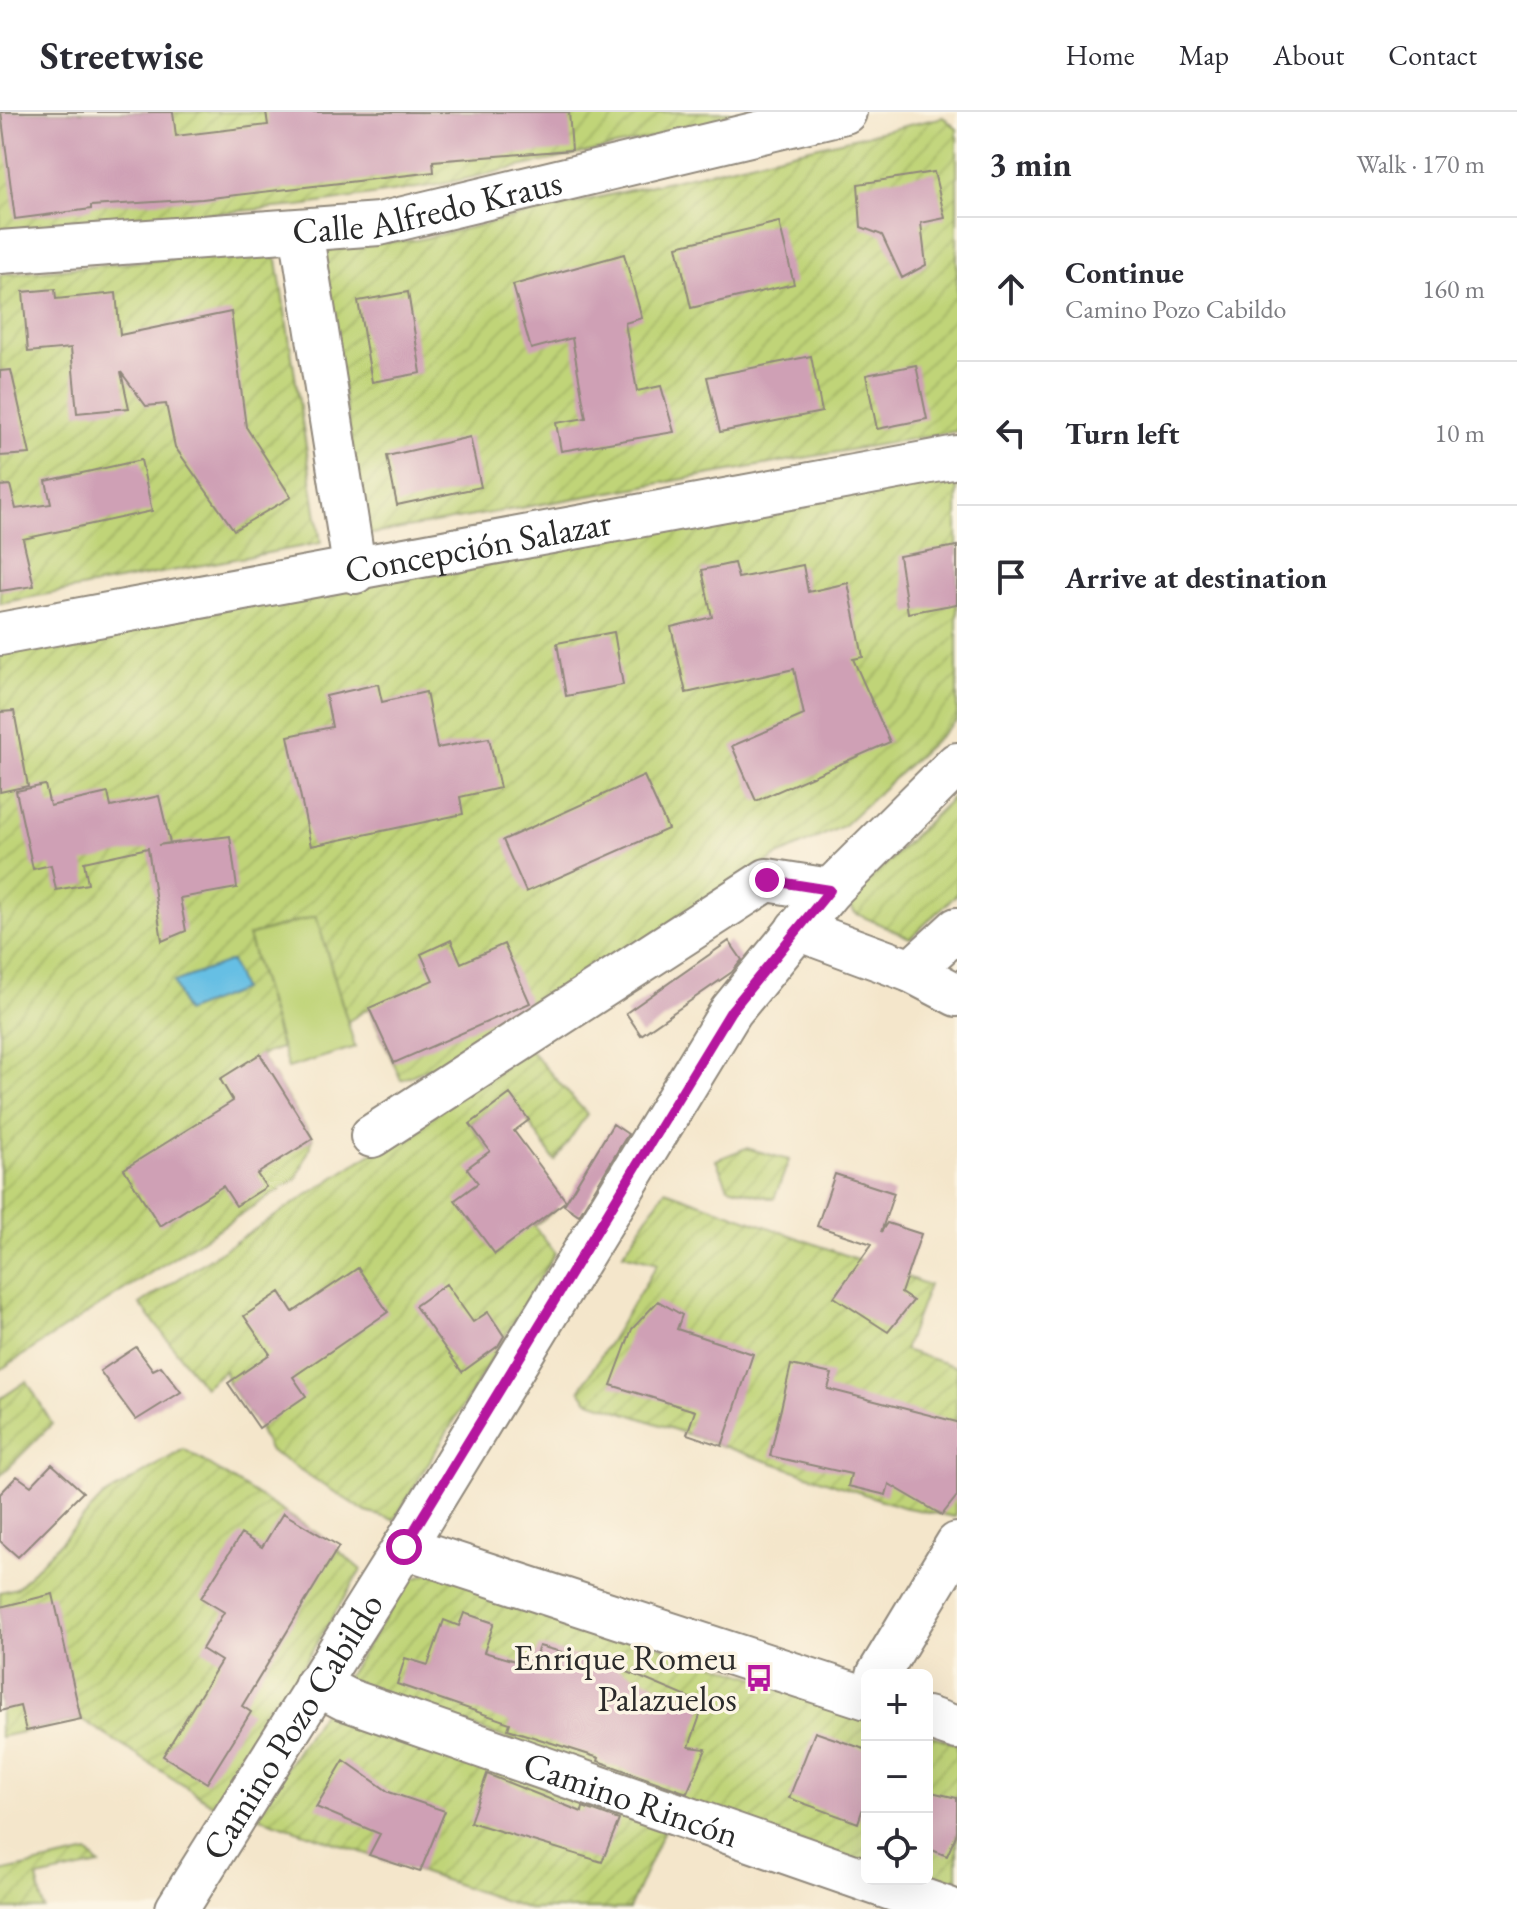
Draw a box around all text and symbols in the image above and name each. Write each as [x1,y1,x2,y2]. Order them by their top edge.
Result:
text: Streetwise [40,31,203,80]
text: Home [1065,37,1135,73]
text: Map [1179,37,1229,73]
text: About [1273,37,1344,73]
text: Contact [1388,37,1477,73]
text: 3 min [989,142,1072,186]
text: Walk · 170 m [1357,147,1485,181]
street label: Calle Alfredo Kraus [291,158,566,254]
text: Continue [1065,253,1184,292]
icon: ahead [989,267,1033,311]
text: 160 m [1422,272,1485,306]
text: Camino Pozo Cabildo [1065,292,1287,326]
icon: left [989,411,1033,455]
text: Turn left [1065,414,1179,453]
text: 10 m [1435,416,1485,450]
street label: Concepción Salazar [341,498,615,594]
icon: arrive [989,555,1033,599]
text: Arrive at destination [1065,558,1327,597]
route end [749,862,785,898]
route start [386,1529,422,1565]
street label: Camino Pozo Cabildo [191,1584,394,1869]
place label: Enrique Romeu Palazuelos [513,1634,737,1722]
bus stop icon: Enrique Romeu Palazuelos [744,1663,774,1693]
map controls [861,1669,933,1885]
button: + [861,1669,933,1741]
street label: Camino Rincón [517,1740,745,1858]
button: − [861,1741,933,1813]
button: locate [861,1813,933,1885]

